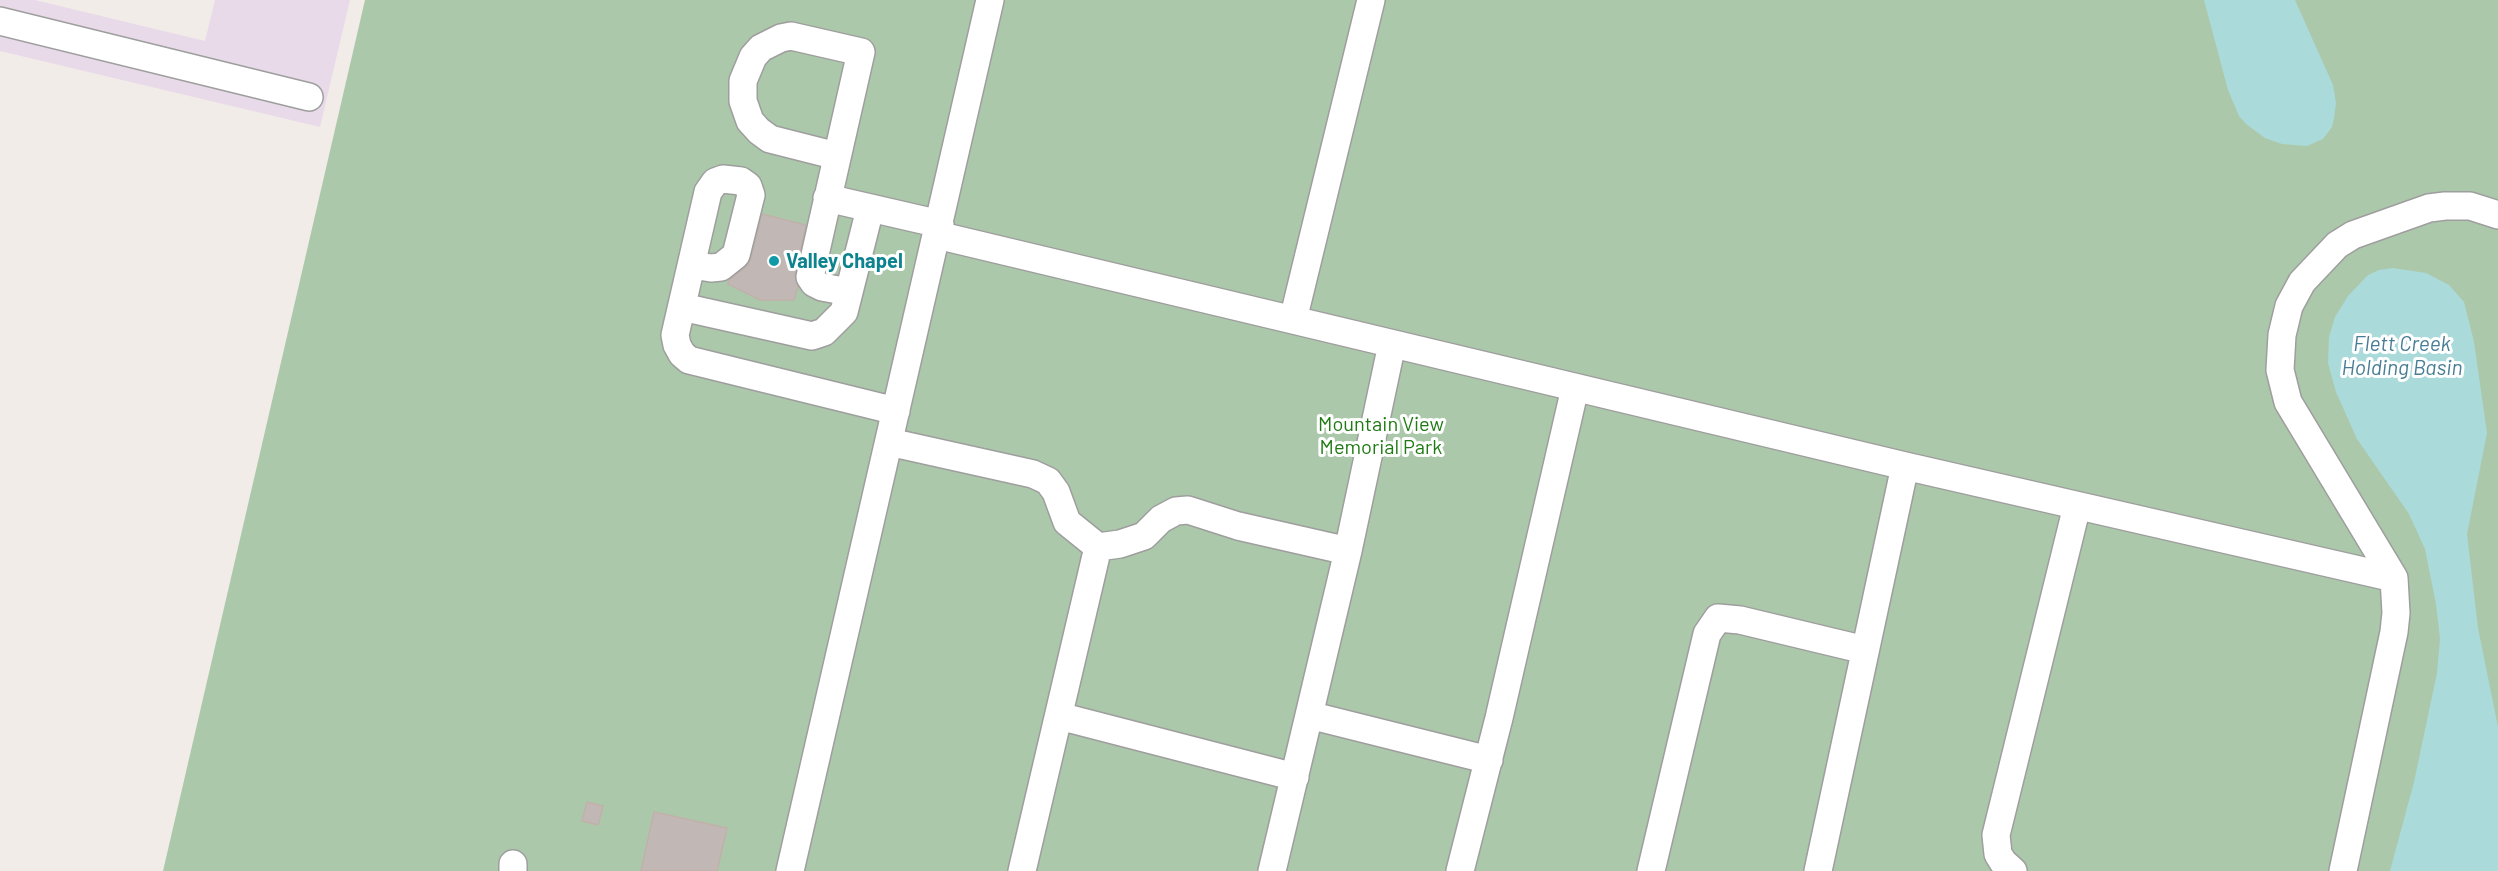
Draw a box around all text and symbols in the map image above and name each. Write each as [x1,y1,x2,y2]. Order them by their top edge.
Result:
place label: Valley Chapel [786,249,903,273]
marker: Valley Chapel [767,254,781,268]
water label: Flett Creek Holding Basin [2342,331,2462,381]
park label: Mountain View Memorial Park [1318,412,1444,459]

